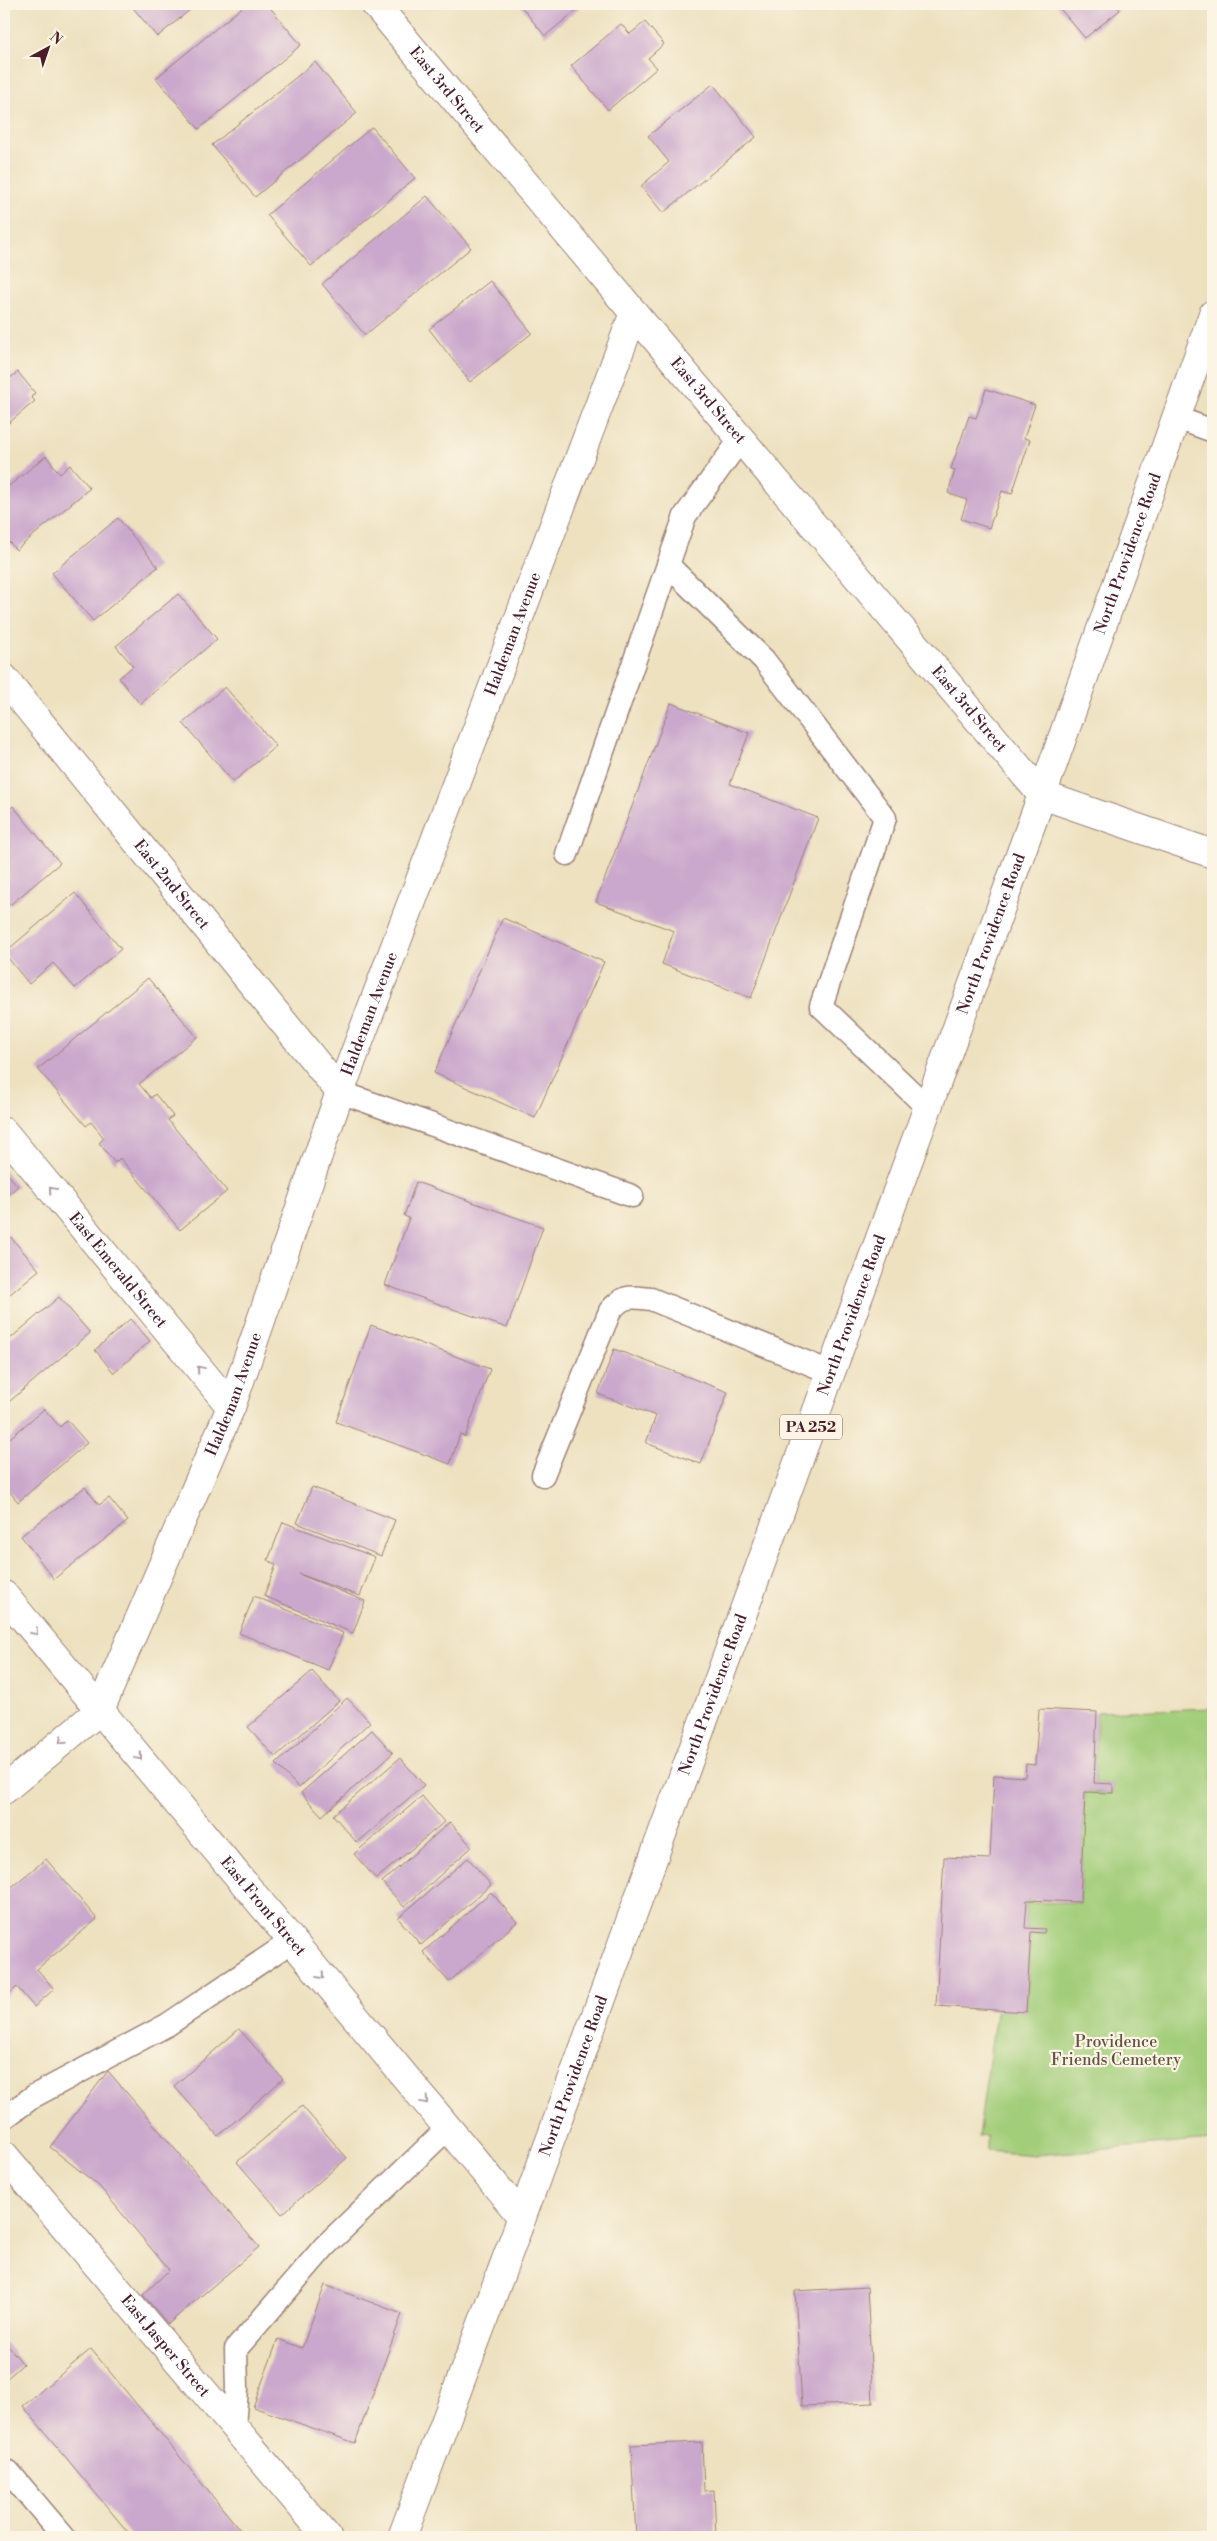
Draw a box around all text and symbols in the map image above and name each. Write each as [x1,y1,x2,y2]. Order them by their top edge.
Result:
north arrow [22,22,72,72]
text: N [46,28,66,49]
street label: East 3rd Street [405,42,489,137]
street label: East 3rd Street [666,353,751,448]
street label: North Providence Road [1090,470,1166,637]
street label: Haldeman Avenue [480,569,545,699]
street label: East 3rd Street [927,662,1012,756]
street label: East 2nd Street [129,836,214,934]
street label: North Providence Road [953,851,1030,1017]
street label: Haldeman Avenue [337,949,402,1078]
one-way arrow [48,1187,57,1196]
street label: East Emerald Street [64,1208,172,1332]
street label: North Providence Road [813,1232,890,1398]
street label: Haldeman Avenue [201,1330,266,1459]
one-way arrow [197,1366,206,1375]
road number: PA 252 [780,1414,842,1440]
street label: North Providence Road [674,1611,752,1778]
one-way arrow [29,1626,38,1635]
one-way arrow [59,1736,68,1745]
one-way arrow [133,1751,142,1760]
street label: East Front Street [216,1852,311,1960]
one-way arrow [316,1970,324,1979]
street label: North Providence Road [535,1993,612,2159]
park label: Providence Friends Cemetery [1051,2032,1181,2070]
one-way arrow [420,2095,428,2104]
street label: East Jasper Street [116,2290,215,2402]

